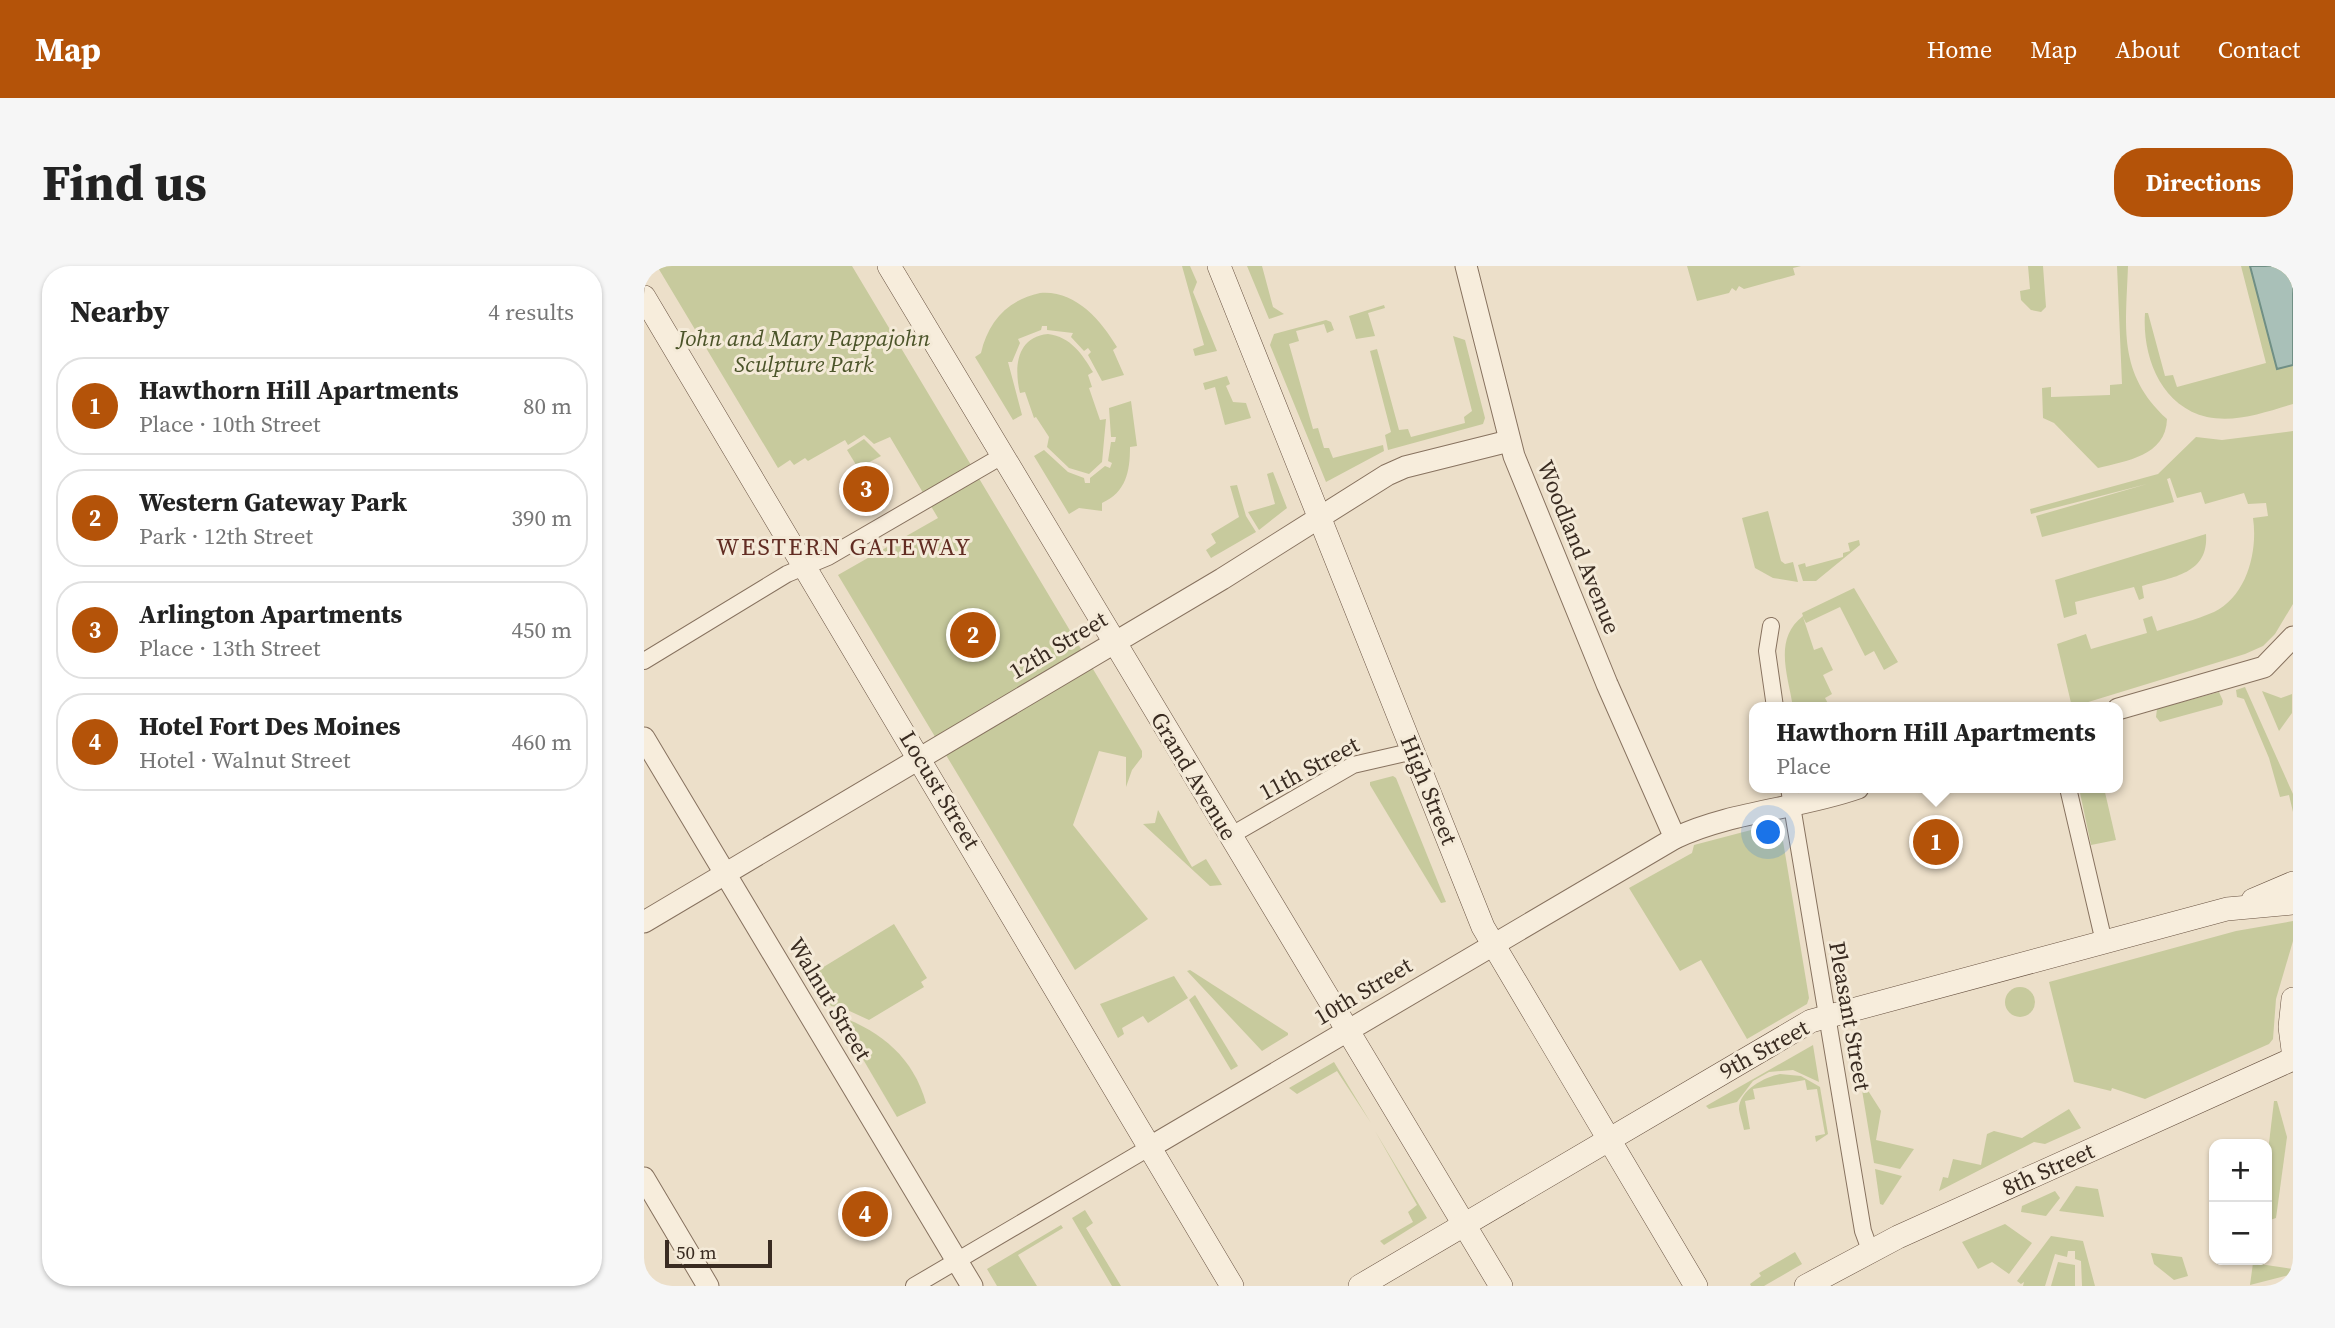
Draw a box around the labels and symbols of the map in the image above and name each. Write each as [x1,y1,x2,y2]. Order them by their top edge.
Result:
park label: John and Mary Pappajohn Sculpture Park [675,322,930,380]
street label: Woodland Avenue [1530,455,1628,639]
pin: 3 [843,463,889,515]
district label: WESTERN GATEWAY [716,530,972,563]
street label: 12th Street [1003,603,1113,687]
pin: 2 [950,609,996,661]
street label: Grand Avenue [1143,706,1245,846]
street label: Locust Street [892,725,988,856]
street label: 11th Street [1253,728,1365,808]
street label: High Street [1393,731,1466,850]
your location [1751,815,1785,849]
pin: 1 [1913,816,1959,868]
street label: Walnut Street [781,931,880,1067]
street label: Pleasant Street [1821,939,1879,1094]
street label: 10th Street [1308,949,1418,1033]
street label: 9th Street [1714,1011,1815,1087]
street label: 8th Street [1997,1134,2100,1203]
pin: 4 [842,1188,888,1240]
scale bar [665,1237,772,1269]

